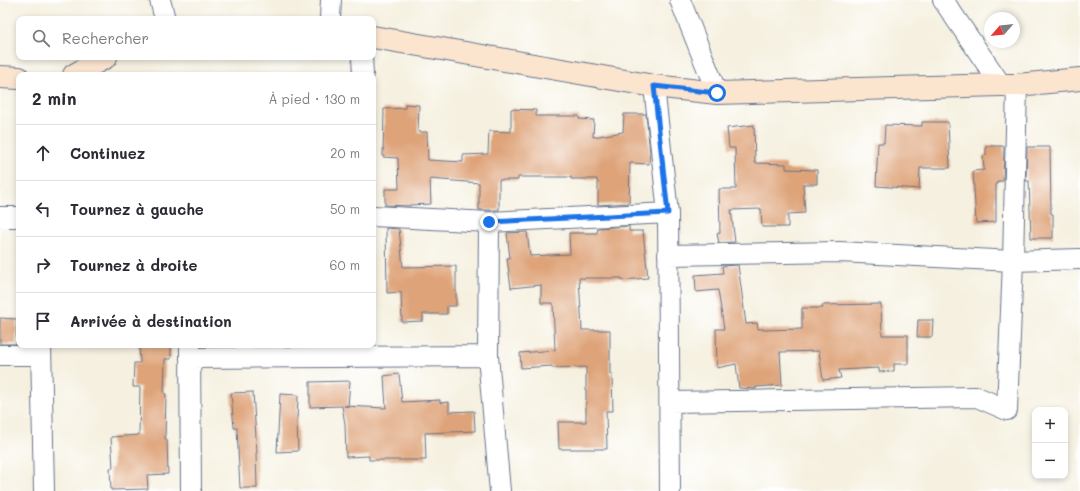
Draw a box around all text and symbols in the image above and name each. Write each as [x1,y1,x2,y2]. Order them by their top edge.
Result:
north arrow [984,12,1020,48]
search box [16,16,376,60]
icon: search [30,27,52,49]
text: Rechercher [62,28,149,48]
route start [708,84,726,102]
text: 2 min [32,87,77,109]
text: À pied · 130 m [269,90,360,107]
icon: ahead [32,142,54,164]
text: Continuez [70,143,145,163]
text: 20 m [330,144,360,161]
icon: left [32,198,54,220]
text: Tournez à gauche [70,199,204,219]
text: 50 m [330,200,360,217]
route end [480,213,498,231]
icon: right [32,254,54,276]
text: Tournez à droite [70,255,198,275]
text: 60 m [330,256,360,273]
icon: arrive [32,310,54,332]
text: Arrivée à destination [70,311,232,331]
map controls [1032,407,1068,479]
button: + [1032,407,1068,443]
button: − [1032,443,1068,479]

